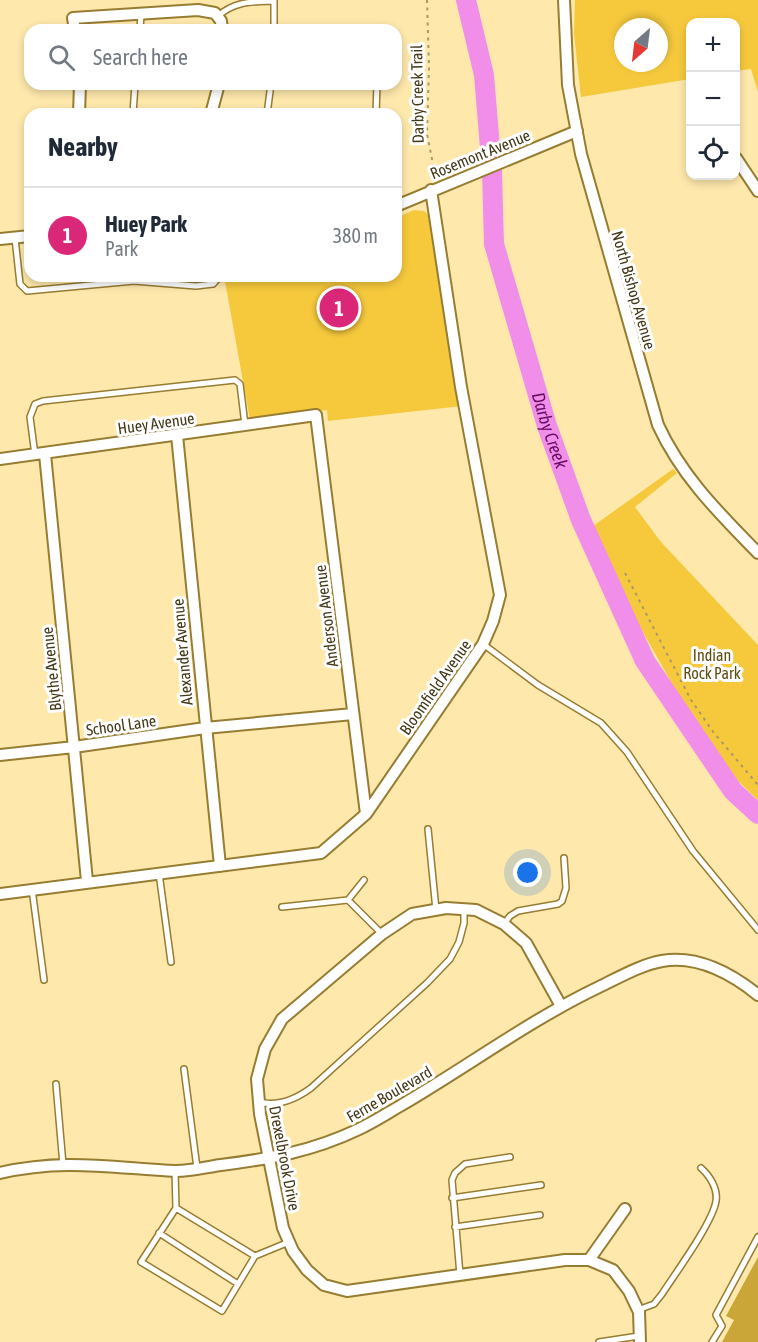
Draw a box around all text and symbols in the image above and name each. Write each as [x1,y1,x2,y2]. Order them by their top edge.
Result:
north arrow [614,18,668,72]
map controls [686,18,740,180]
button: + [686,18,740,72]
search box [24,24,402,90]
icon: search [45,41,78,74]
text: Search here [93,44,188,70]
street label: Darby Creek Trail [407,44,428,144]
button: − [686,72,740,126]
street label: Rosemont Avenue [427,126,533,182]
button: locate [686,126,740,180]
text: Nearby [48,132,118,162]
text: Huey Park [105,211,187,237]
text: 1 [63,224,72,247]
text: 380 m [333,224,378,247]
street label: North Bishop Avenue [608,229,660,352]
text: Park [105,237,138,260]
pin: 1 [320,286,358,330]
water label: Darby Creek [528,390,573,472]
street label: Huey Avenue [117,409,196,438]
street label: Anderson Avenue [311,564,341,668]
street label: Alexander Avenue [168,598,196,706]
street label: Blythe Avenue [38,626,65,712]
street label: Bloomfield Avenue [396,636,474,738]
park label: Indian Rock Park [683,646,741,682]
street label: School Lane [85,711,157,739]
your location [513,858,542,887]
street label: Ferne Boulevard [343,1062,435,1126]
street label: Drexelbrook Drive [266,1104,304,1212]

